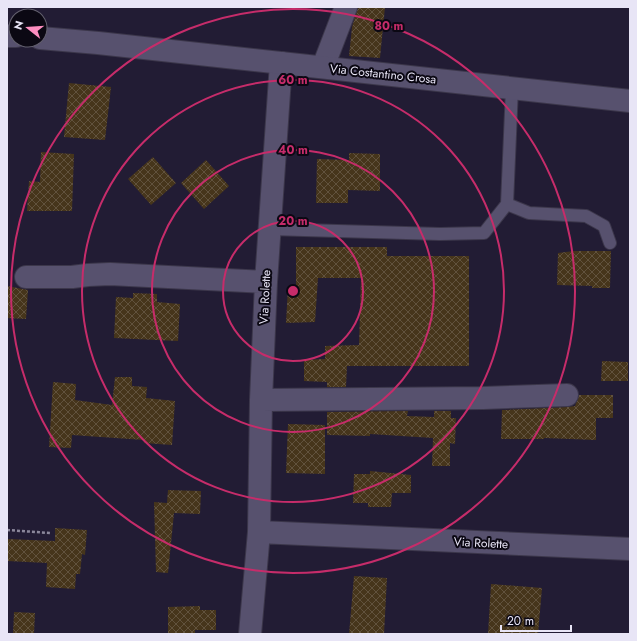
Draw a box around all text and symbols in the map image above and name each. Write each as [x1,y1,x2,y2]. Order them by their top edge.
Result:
north arrow [8,8,48,48]
text: 80 m [375,17,404,35]
text: N [10,19,27,32]
street label: Via Costantino Crosa [329,59,437,89]
text: 60 m [278,71,308,89]
text: 40 m [278,141,308,159]
text: 20 m [278,212,308,230]
street label: Via Rolette [255,269,275,325]
centre of rings [286,284,300,298]
street label: Via Rolette [453,533,509,553]
scale bar [501,607,571,633]
text: 20 m [507,612,534,630]

